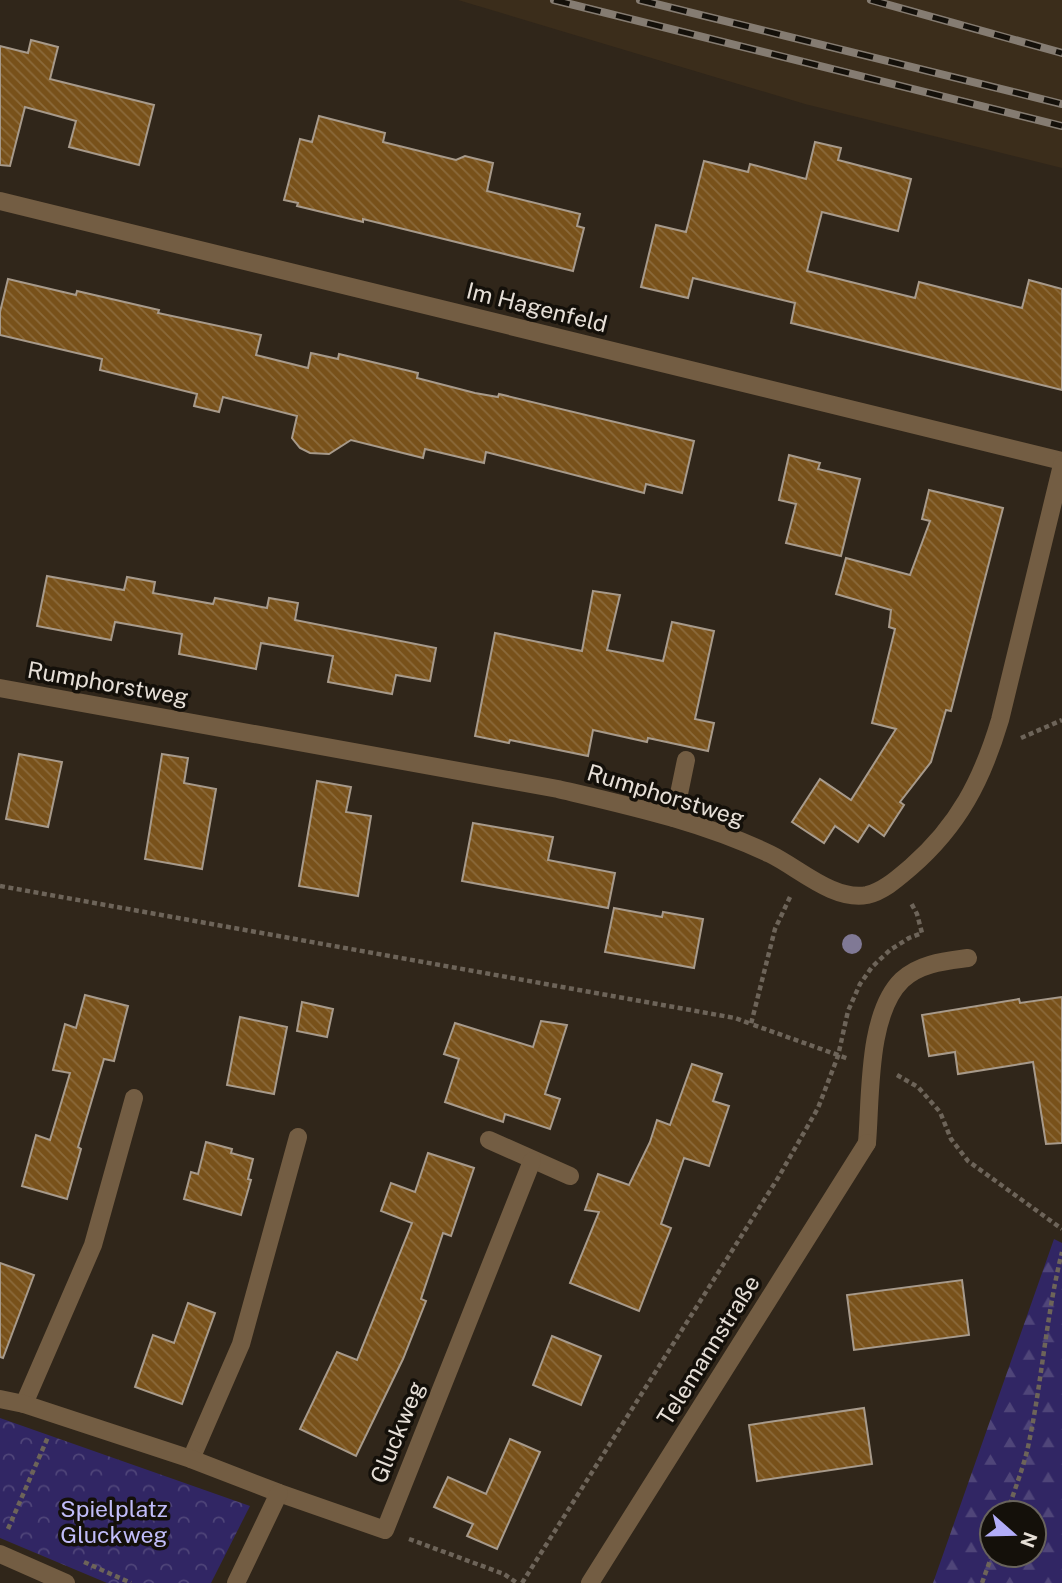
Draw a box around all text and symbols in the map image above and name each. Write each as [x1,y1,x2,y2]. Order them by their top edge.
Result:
street label: Im Hagenfeld [464,276,610,338]
street label: Rumphorstweg [25,656,191,710]
street label: Rumphorstweg [584,758,748,832]
street label: Telemannstraße [651,1270,765,1430]
street label: Gluckweg [364,1377,430,1487]
park label: Spielplatz Gluckweg [60,1495,168,1548]
north arrow [978,1499,1048,1569]
text: N [1016,1529,1042,1551]

